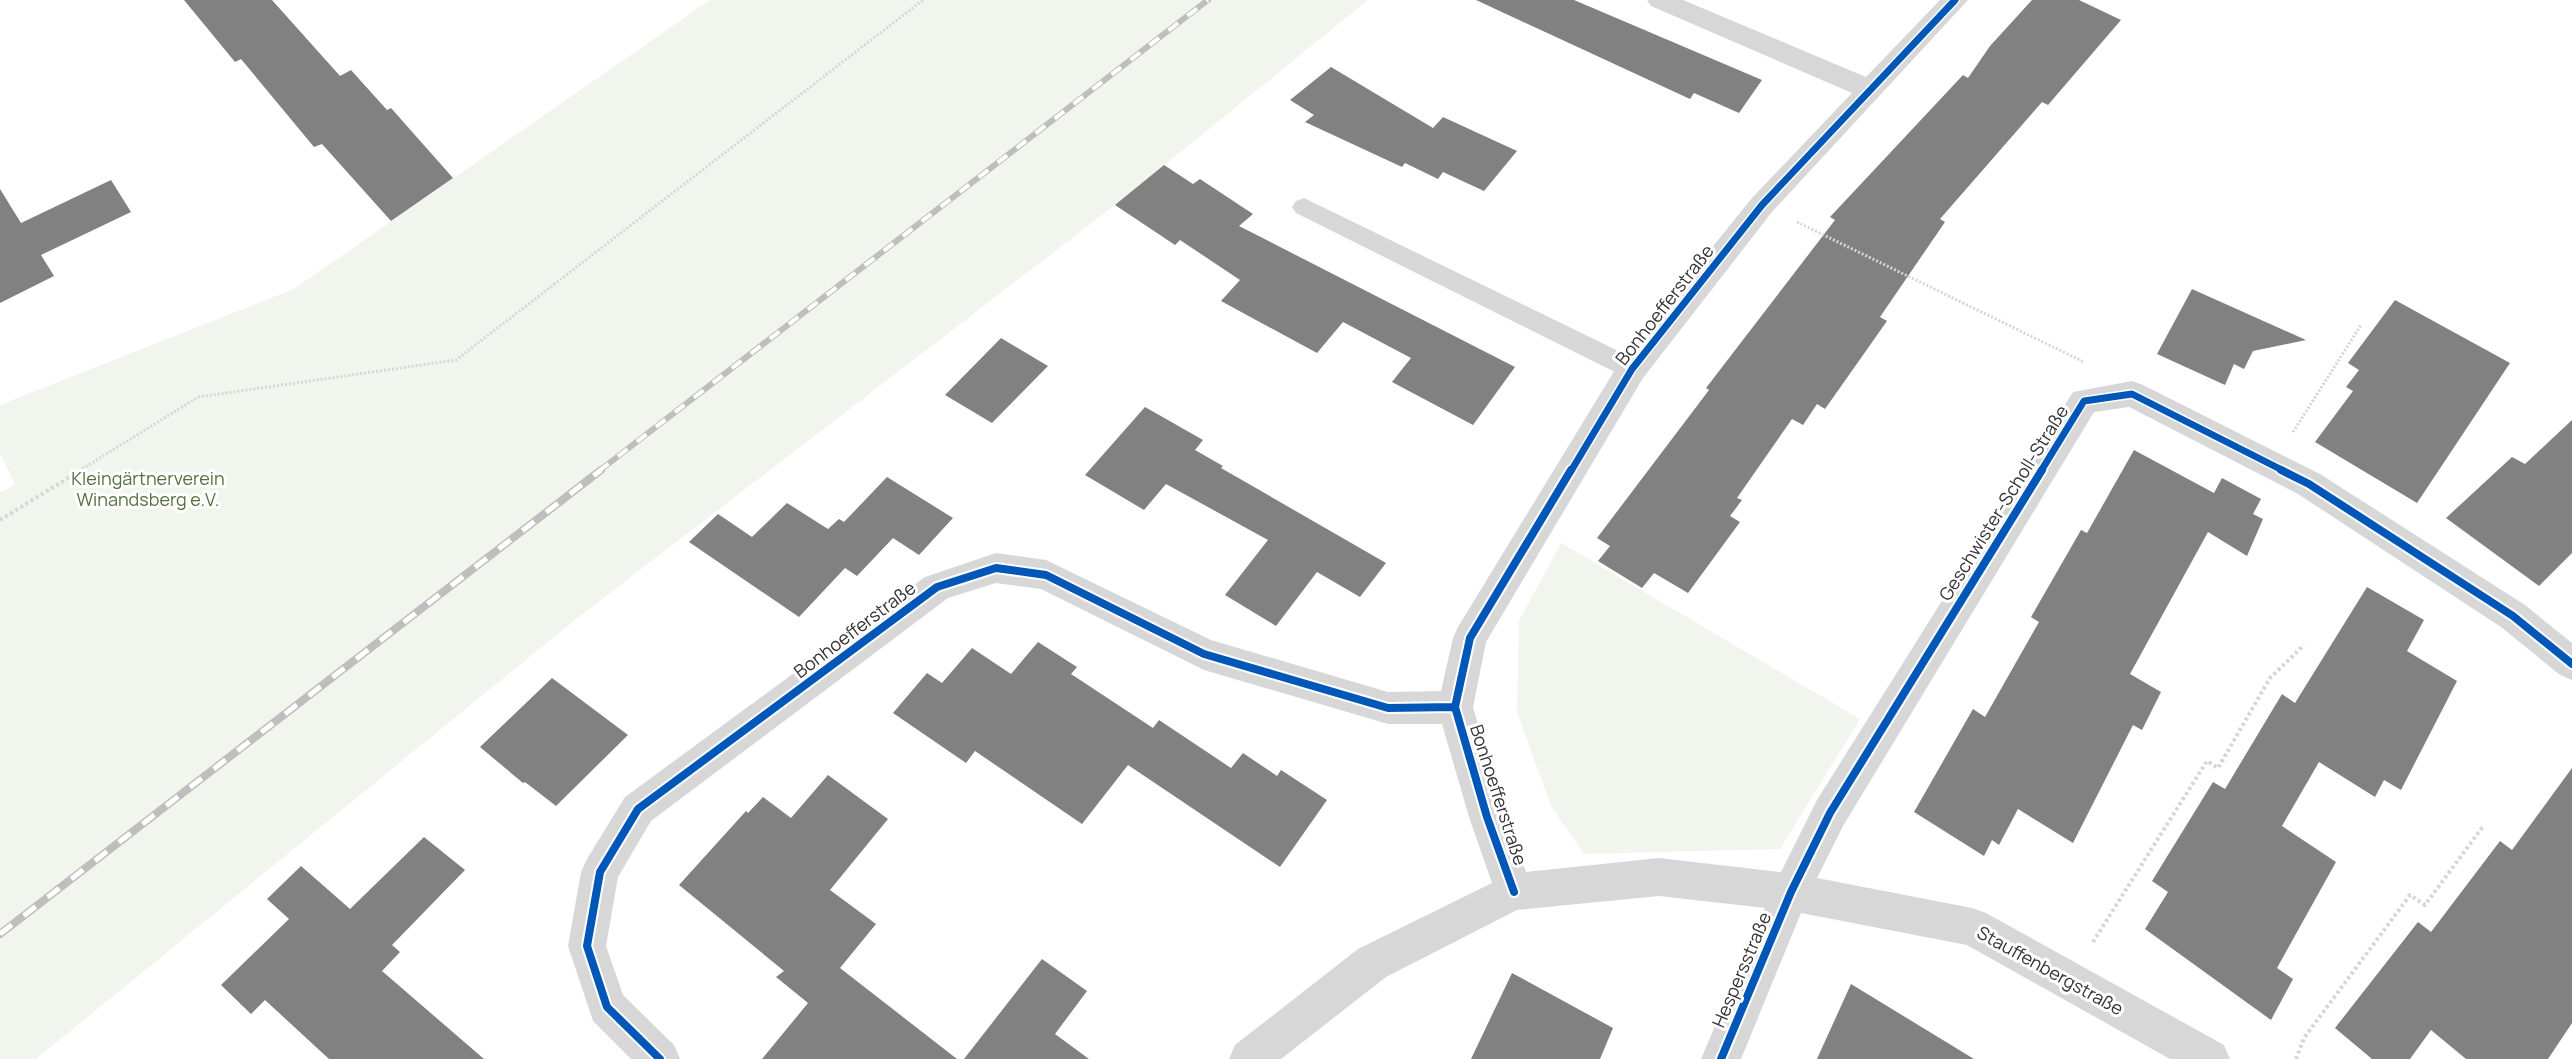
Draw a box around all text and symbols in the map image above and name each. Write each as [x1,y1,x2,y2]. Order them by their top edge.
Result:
street label: Bonhoefferstraße [1610,239,1719,370]
street label: Geschwister-Scholl-Straße [1933,400,2073,605]
park label: Kleingärtnerverein Winandsberg e.V. [71,466,225,511]
street label: Bonhoefferstraße [789,576,920,683]
street label: Bonhoefferstraße [1465,721,1533,868]
street label: Hespersstraße [1706,908,1776,1031]
street label: Stauffenbergstraße [1973,920,2128,1020]

